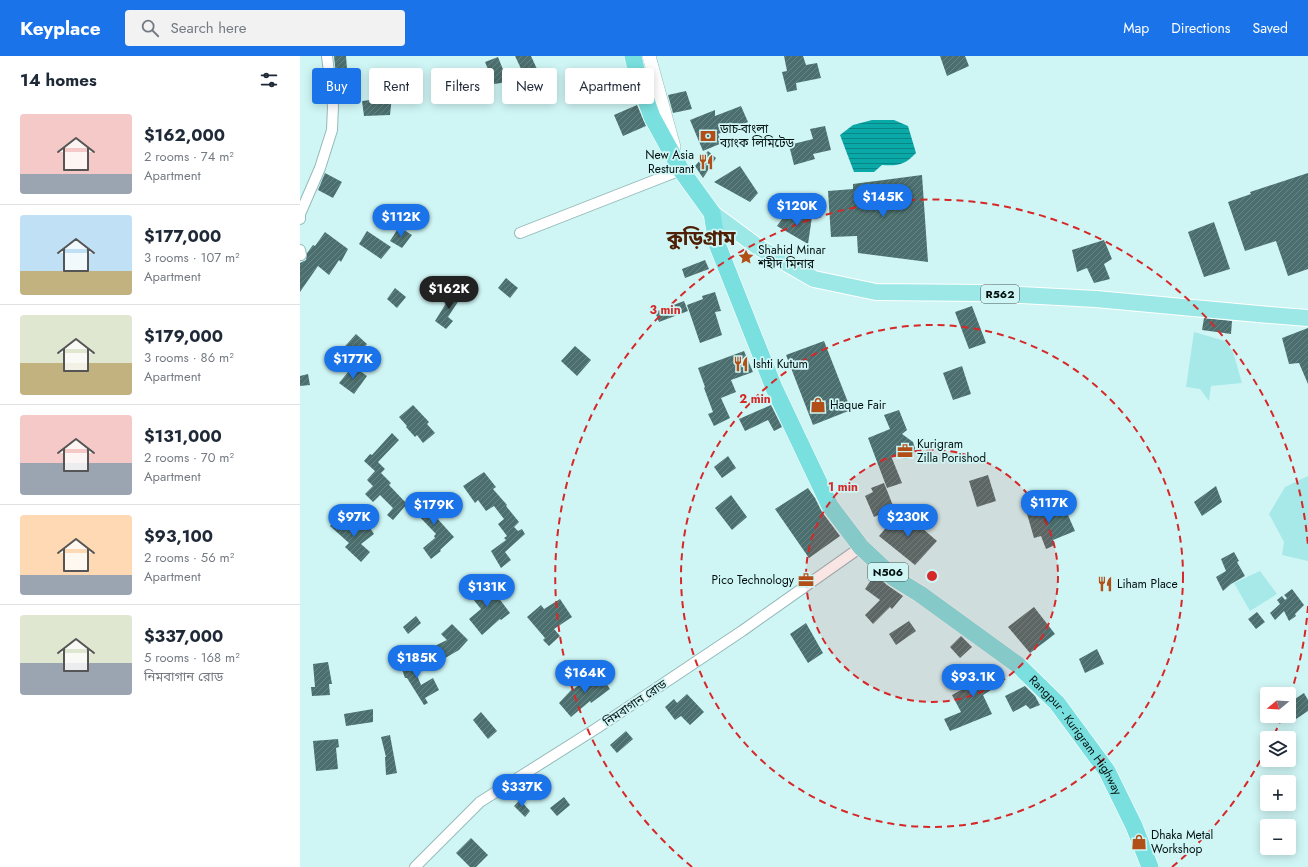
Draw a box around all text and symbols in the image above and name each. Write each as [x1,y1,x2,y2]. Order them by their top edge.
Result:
search box [125,10,405,46]
text: Keyplace [20,15,101,42]
icon: search [139,17,161,39]
text: Search here [171,17,246,39]
text: Map [1123,18,1149,38]
text: Directions [1171,18,1231,38]
text: Saved [1253,18,1288,38]
text: 14 homes [20,68,97,92]
chip: Buy [312,68,361,104]
chip: Rent [369,68,423,104]
chip: Filters [431,68,494,104]
chip: New [502,68,557,104]
chip: Apartment [565,68,654,104]
icon: filters [258,69,280,91]
place label: ডাচ-বাংলা ব্যাংক লিমিটেড [719,120,795,152]
text: $162,000 [144,123,225,147]
bank icon: ডাচ-বাংলা ব্যাংক লিমিটেড [699,127,717,145]
icon: home [52,130,100,178]
place label: New Asia Resturant [645,146,694,178]
text: 2 rooms · 74 m² [144,147,234,166]
restaurant icon: New Asia Resturant [697,153,715,171]
text: Apartment [144,166,201,185]
pin: $145K [855,184,911,218]
text: $145K [862,187,904,206]
pin: $120K [769,193,825,227]
text: $120K [777,196,817,215]
pin: $112K [373,204,429,238]
text: $112K [382,207,420,226]
text: $177,000 [144,224,221,248]
district label: কুড়িগ্রাম [666,224,736,253]
icon: home [52,231,100,279]
place label: Shahid Minar শহীদ মিনার [757,241,826,273]
text: 3 rooms · 107 m² [144,248,240,267]
place icon: Shahid Minar শহীদ মিনার [737,248,755,266]
text: Apartment [144,267,201,286]
pin: $162K [421,276,477,310]
text: $162K [428,279,470,298]
road number: R562 [981,285,1019,303]
text: 3 min [649,301,681,319]
text: $179,000 [144,324,223,348]
icon: home [52,331,100,379]
pin: $177K [325,346,381,380]
text: 3 rooms · 86 m² [144,348,234,367]
text: $177K [333,349,373,368]
restaurant icon: Ishti Kutum [732,355,750,373]
place label: Ishti Kutum [753,355,808,373]
text: Apartment [144,367,201,386]
text: 2 min [739,390,771,408]
shop icon: Haque Fair [809,396,827,414]
place label: Haque Fair [830,396,887,414]
text: $131,000 [144,424,222,448]
icon: home [52,431,100,479]
place label: Kurigram Zilla Porishod [917,435,986,467]
office icon: Kurigram Zilla Porishod [896,442,914,460]
text: 2 rooms · 70 m² [144,448,234,467]
text: Apartment [144,467,201,486]
text: 1 min [828,478,858,496]
pin: $117K [1021,490,1077,524]
pin: $179K [406,492,462,526]
text: $117K [1030,493,1068,512]
text: $179K [414,495,454,514]
pin: $97K [330,504,378,538]
pin: $230K [880,504,936,538]
text: $97K [337,507,371,526]
text: $230K [887,507,929,526]
text: $93,100 [144,524,213,548]
icon: home [52,531,100,579]
text: 2 rooms · 56 m² [144,548,234,567]
road number: N506 [868,563,908,581]
text: Apartment [144,567,201,586]
centre of rings [925,569,939,583]
place label: Pico Technology [712,571,795,589]
office icon: Pico Technology [797,571,815,589]
pin: $131K [459,574,515,608]
restaurant icon: Liham Place [1096,575,1114,593]
place label: Liham Place [1117,575,1178,593]
text: $131K [468,577,506,596]
text: $337,000 [144,624,223,648]
icon: home [52,631,100,679]
pin: $185K [389,645,445,679]
text: 5 rooms · 168 m² [144,648,240,667]
text: $185K [397,648,437,667]
pin: $164K [557,660,613,694]
text: $164K [564,663,606,682]
pin: $93.1K [940,664,1006,698]
text: নিমবাগান রোড [144,667,223,686]
text: $93.1K [951,667,995,686]
street label: Rangpur - Kurigram Highway [1025,671,1127,799]
street label: নিমবাগান রোড [599,675,671,731]
north arrow [1260,687,1296,723]
map controls [1260,687,1296,855]
button: layers [1260,731,1296,767]
pin: $337K [494,774,550,808]
button: + [1260,775,1296,811]
text: $337K [502,777,542,796]
button: − [1260,819,1296,855]
place label: Dhaka Metal Workshop [1151,826,1213,858]
shop icon: Dhaka Metal Workshop [1130,833,1148,851]

